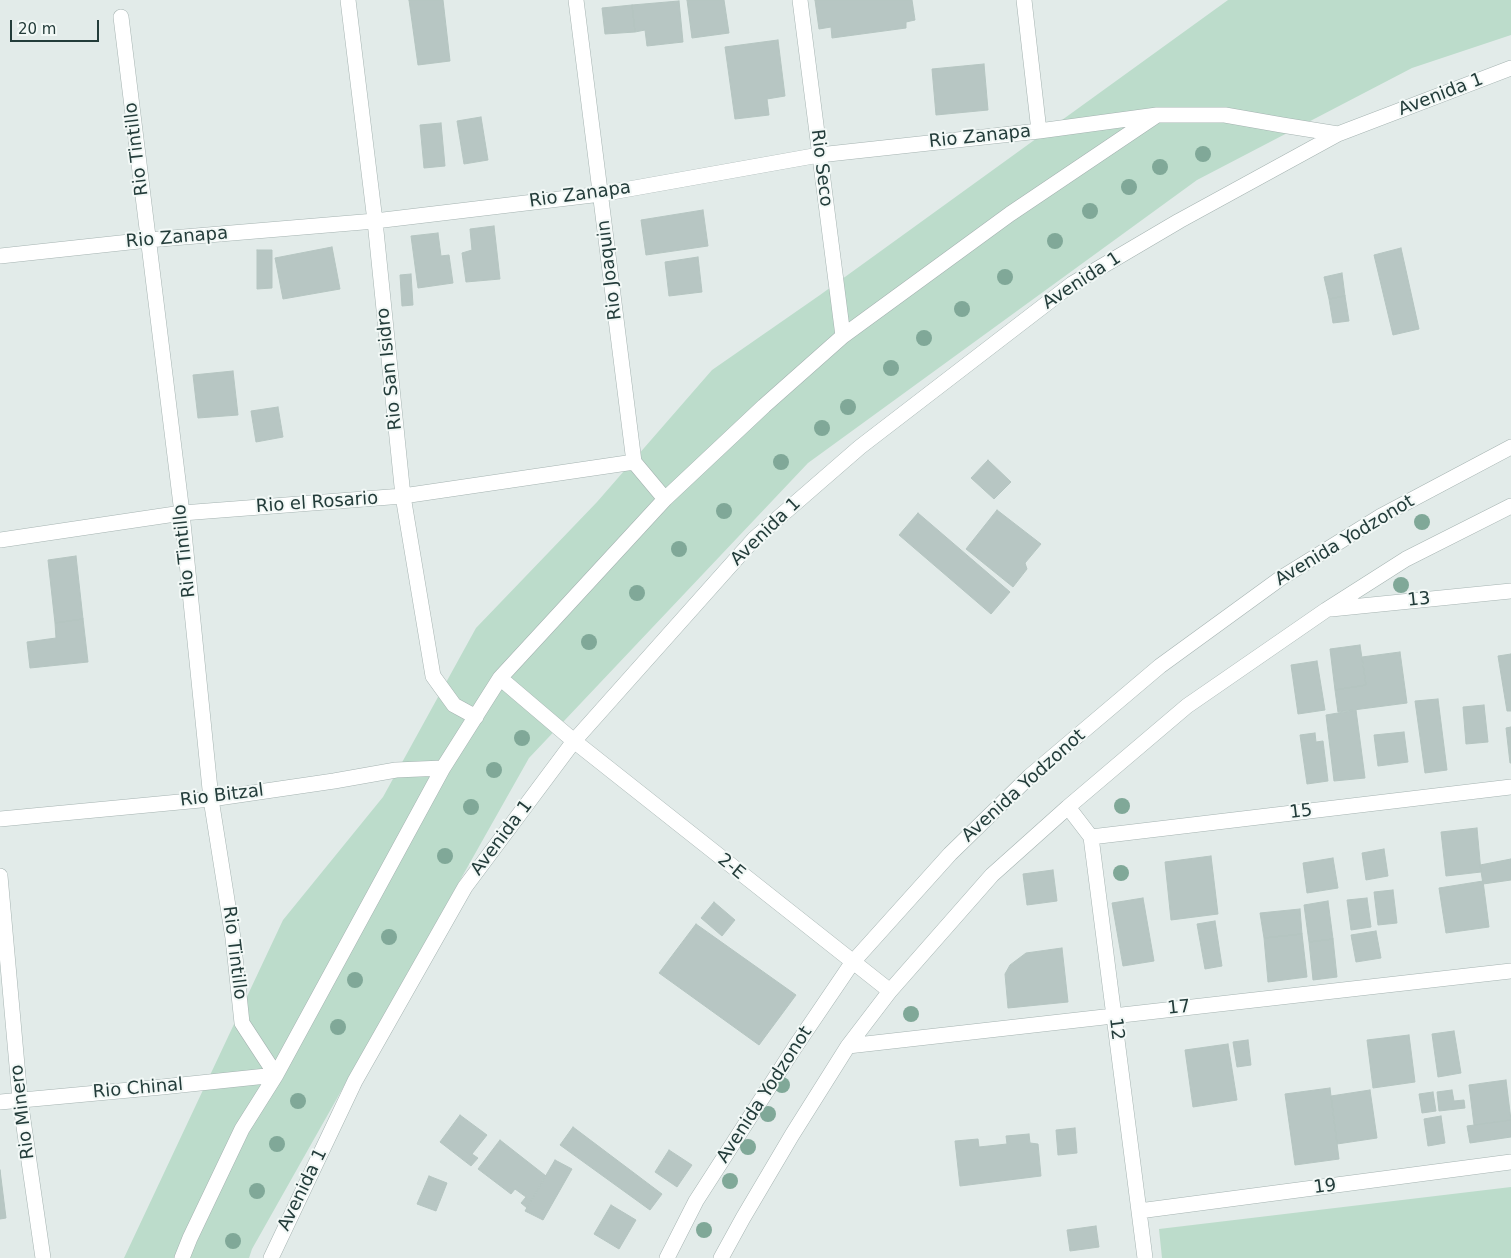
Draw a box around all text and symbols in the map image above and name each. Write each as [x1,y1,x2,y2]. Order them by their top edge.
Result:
scale bar [12,10,101,42]
text: 20 m [18,20,56,38]
street label: Avenida 1 [1396,69,1486,121]
street label: Rio Tintillo [121,101,153,197]
street label: Rio Zanapa [928,121,1032,153]
street label: Rio Seco [806,128,836,208]
street label: Rio Zanapa [528,177,632,213]
street label: Rio Joaquin [593,219,627,321]
street label: Rio Zanapa [125,223,229,253]
street label: Avenida 1 [1039,248,1125,314]
street label: Rio San Isidro [373,307,407,431]
street label: Rio el Rosario [255,488,379,518]
street label: Avenida Yodzonot [1271,491,1419,591]
street label: Avenida 1 [726,493,806,571]
street label: Rio Tintillo [169,503,201,599]
street label: 13 [1406,588,1432,612]
street label: Avenida Yodzonot [958,725,1090,847]
street label: Rio Bitzal [179,780,265,812]
street label: Avenida 1 [467,796,537,880]
street label: 15 [1288,800,1314,824]
street label: 2-E [713,849,749,885]
street label: Rio Tintillo [218,905,250,1001]
street label: 17 [1166,996,1192,1020]
street label: 12 [1104,1016,1128,1042]
street label: Avenida Yodzonot [713,1023,817,1167]
street label: Rio Minero [6,1063,40,1161]
street label: Rio Chinal [92,1074,184,1104]
street label: Avenida 1 [274,1145,332,1235]
street label: 19 [1312,1175,1338,1199]

